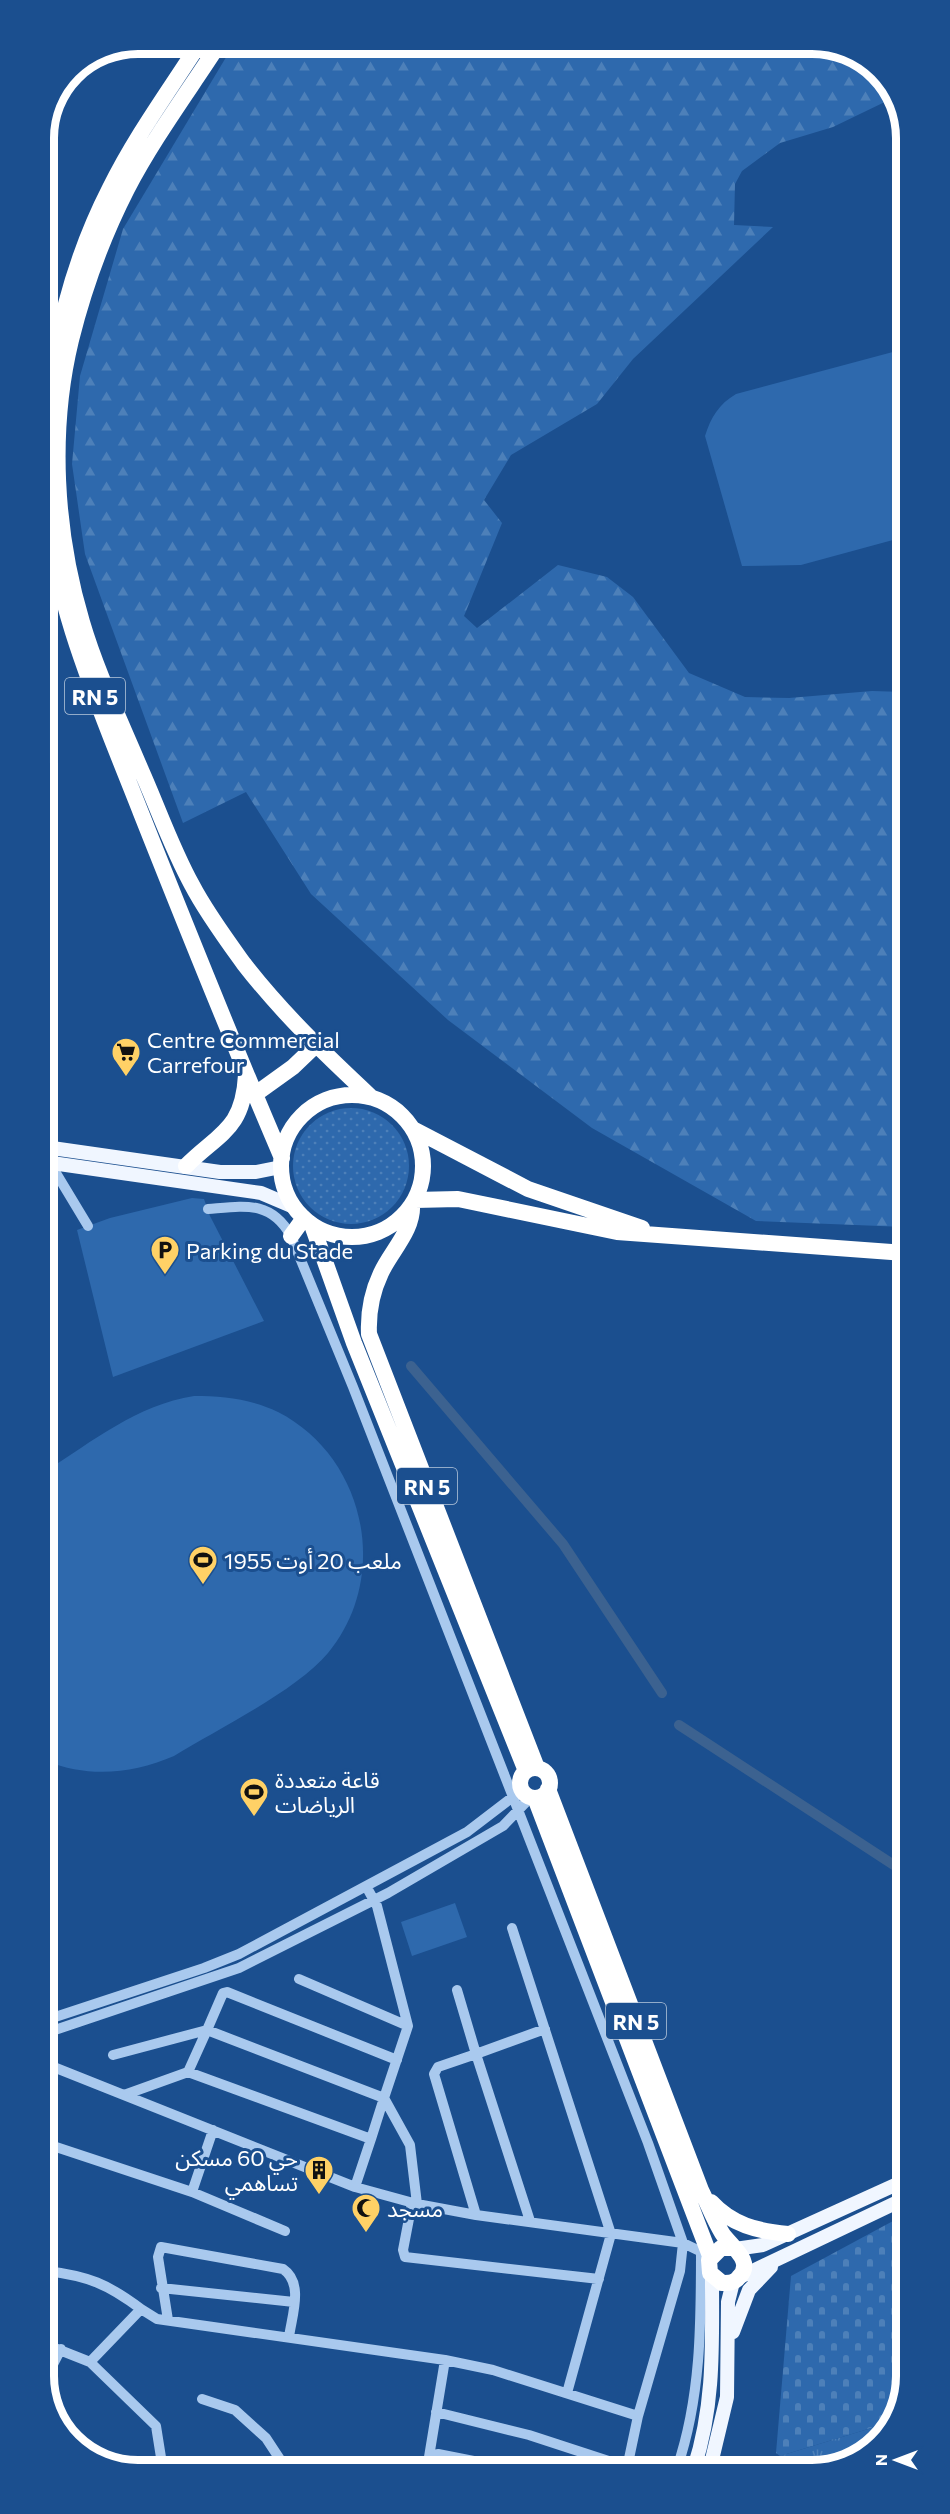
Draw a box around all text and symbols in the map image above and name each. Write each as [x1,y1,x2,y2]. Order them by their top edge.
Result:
road number: RN 5 [65,678,125,714]
place label: Centre Commercial Carrefour [147,1026,340,1078]
supermarket icon: Centre Commercial Carrefour [110,1036,142,1078]
parking icon: Parking du Stade [149,1234,181,1276]
place label: Parking du Stade [186,1237,353,1264]
road number: RN 5 [397,1468,457,1504]
sports icon: ملعب 20 أوت 1955 [187,1544,219,1586]
place label: ملعب 20 أوت 1955 [224,1547,402,1574]
place label: قاعة متعددة الرياضات [275,1766,380,1818]
sports icon: قاعة متعددة الرياضات [238,1776,270,1818]
road number: RN 5 [606,2003,666,2039]
place label: حي 60 مسكن تساهمي [175,2144,298,2200]
building icon: حي 60 مسكن تساهمي [303,2154,335,2196]
mosque icon: مسجد [350,2192,382,2234]
place label: مسجد [387,2195,443,2222]
north arrow [866,2430,926,2490]
text: N [871,2454,890,2466]

